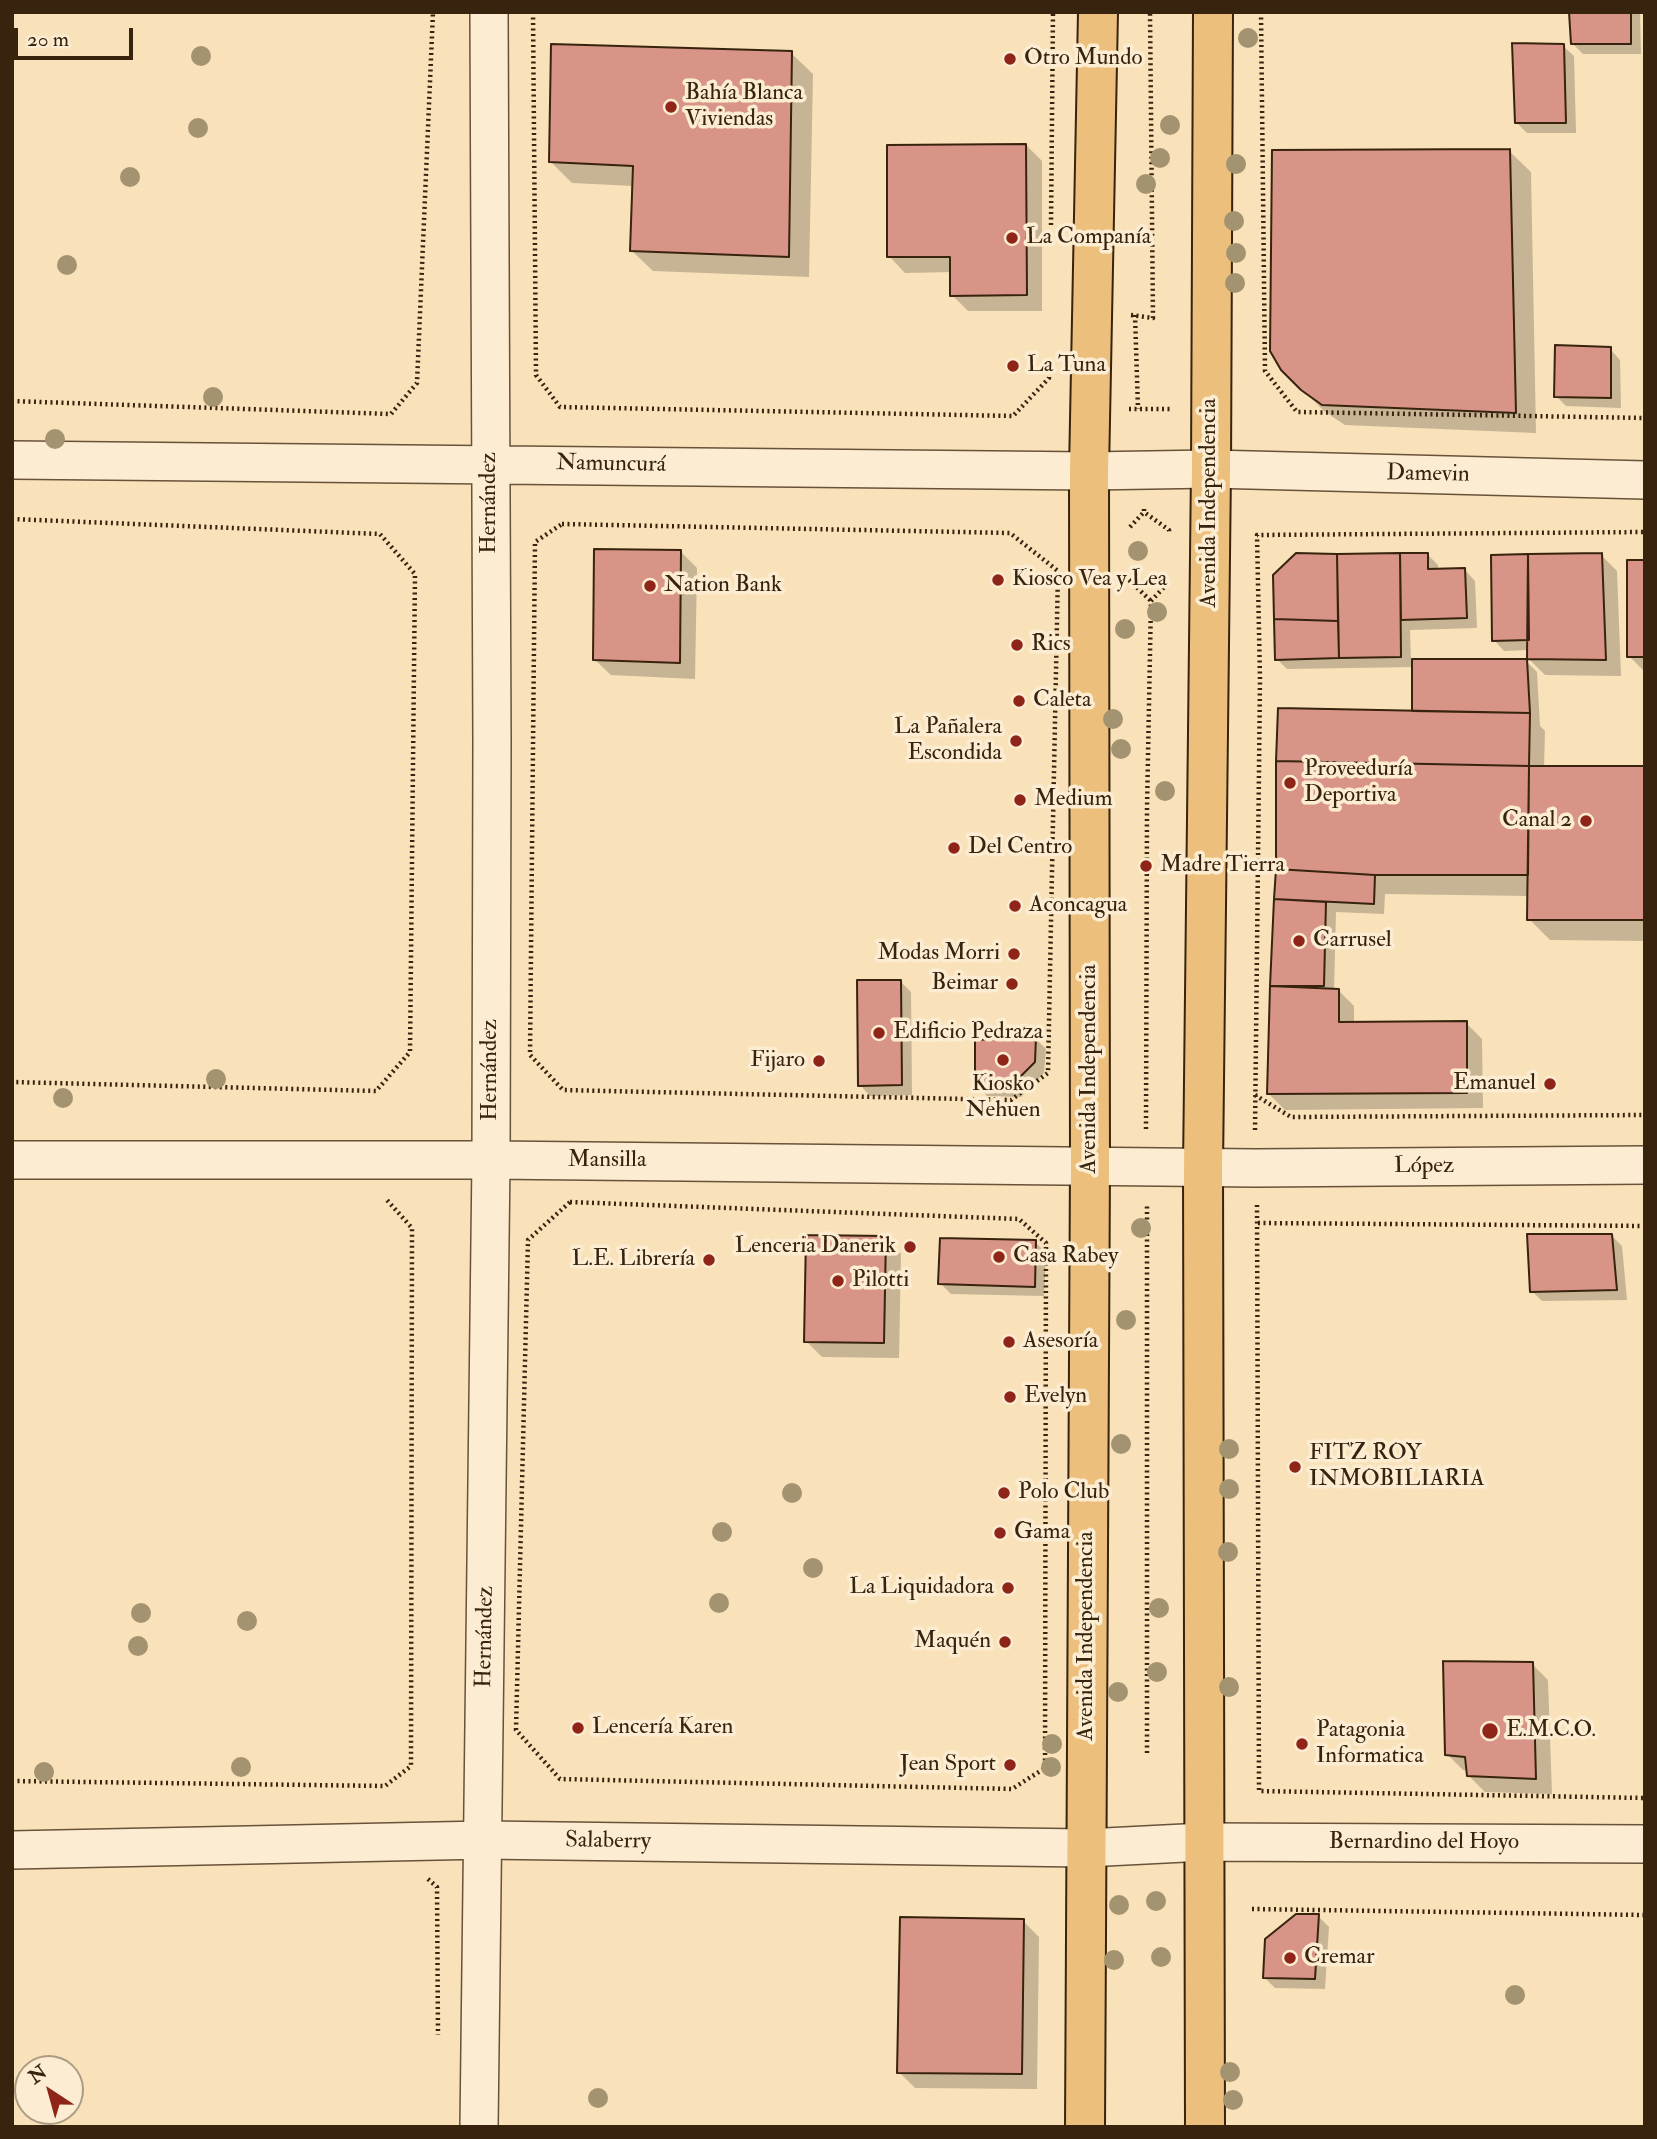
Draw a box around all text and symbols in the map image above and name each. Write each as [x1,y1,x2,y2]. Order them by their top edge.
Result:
scale bar [18,14,136,58]
text: 20 m [27,26,69,53]
place label: Otro Mundo [1024,45,1143,73]
marker: Otro Mundo [1002,51,1018,67]
place label: Bahía Blanca Viviendas [685,80,803,134]
marker: Bahía Blanca Viviendas [663,99,679,115]
place label: La Companía [1026,224,1151,252]
marker: La Companía [1004,230,1020,246]
place label: La Tuna [1027,352,1106,380]
marker: La Tuna [1005,358,1021,374]
street label: Avenida Independencia [1196,398,1224,608]
street label: Namuncurá [556,450,666,480]
street label: Hernández [476,452,504,554]
street label: Damevin [1386,460,1470,490]
place label: Kiosco Vea y Lea [1012,566,1167,594]
place label: Nation Bank [664,572,782,600]
marker: Kiosco Vea y Lea [990,572,1006,588]
marker: Nation Bank [642,578,658,594]
place label: Rics [1031,631,1071,659]
marker: Rics [1009,637,1025,653]
place label: Caleta [1033,687,1092,715]
marker: Caleta [1011,693,1027,709]
place label: La Pañalera Escondida [894,714,1002,768]
marker: La Pañalera Escondida [1008,733,1024,749]
place label: Proveeduría Deportiva [1304,756,1413,810]
marker: Proveeduría Deportiva [1282,775,1298,791]
place label: Medium [1034,786,1113,814]
marker: Medium [1012,792,1028,808]
place label: Canal 2 [1502,807,1572,835]
marker: Canal 2 [1578,813,1594,829]
place label: Del Centro [968,834,1072,862]
marker: Del Centro [946,840,962,856]
place label: Madre Tierra [1160,852,1285,880]
marker: Madre Tierra [1138,858,1154,874]
place label: Aconcagua [1029,892,1127,920]
marker: Aconcagua [1007,898,1023,914]
place label: Carrusel [1313,927,1392,955]
marker: Carrusel [1291,933,1307,949]
place label: Modas Morri [877,940,1000,968]
marker: Modas Morri [1006,946,1022,962]
street label: Avenida Independencia [1076,964,1104,1174]
place label: Beimar [931,970,998,998]
marker: Beimar [1004,976,1020,992]
street label: Hernández [477,1019,505,1121]
place label: Edificio Pedraza [893,1019,1043,1047]
marker: Edificio Pedraza [871,1025,887,1041]
place label: Fijaro [750,1047,805,1075]
marker: Kiosko Nehuen [995,1052,1011,1068]
marker: Fijaro [811,1053,827,1069]
place label: Emanuel [1453,1070,1536,1098]
place label: Kiosko Nehuen [966,1071,1040,1125]
marker: Emanuel [1542,1076,1558,1092]
street label: Mansilla [568,1147,646,1175]
street label: López [1394,1153,1454,1181]
place label: Lenceria Danerik [735,1233,896,1261]
marker: Lenceria Danerik [902,1239,918,1255]
place label: Casa Rabey [1013,1243,1118,1271]
place label: L.E. Librería [572,1246,695,1274]
marker: Casa Rabey [991,1249,1007,1265]
marker: L.E. Librería [701,1252,717,1268]
place label: Pilotti [852,1267,909,1295]
marker: Pilotti [830,1273,846,1289]
place label: Asesoría [1023,1328,1098,1356]
marker: Asesoría [1001,1334,1017,1350]
place label: Evelyn [1024,1383,1087,1411]
marker: Evelyn [1002,1389,1018,1405]
place label: FITZ ROY INMOBILIARIA [1309,1440,1485,1494]
marker: FITZ ROY INMOBILIARIA [1287,1459,1303,1475]
place label: Polo Club [1018,1479,1109,1507]
marker: Polo Club [996,1485,1012,1501]
place label: Gama [1014,1519,1070,1547]
marker: Gama [992,1525,1008,1541]
street label: Avenida Independencia [1073,1531,1101,1741]
place label: La Liquidadora [849,1574,994,1602]
marker: La Liquidadora [1000,1580,1016,1596]
street label: Hernández [471,1586,501,1688]
place label: Maquén [914,1628,991,1656]
marker: Maquén [997,1634,1013,1650]
place label: Lencería Karen [592,1714,733,1742]
place label: Patagonia Informatica [1316,1717,1424,1771]
place label: E.M.C.O. [1506,1717,1596,1745]
marker: Lencería Karen [570,1720,586,1736]
marker: E.M.C.O. [1480,1721,1500,1741]
marker: Patagonia Informatica [1294,1736,1310,1752]
place label: Jean Sport [900,1751,996,1779]
marker: Jean Sport [1002,1757,1018,1773]
street label: Salaberry [565,1827,651,1857]
street label: Bernardino del Hoyo [1329,1829,1519,1857]
place label: Cremar [1304,1944,1375,1972]
marker: Cremar [1282,1950,1298,1966]
north arrow [14,2055,84,2125]
text: N [24,2060,52,2089]

